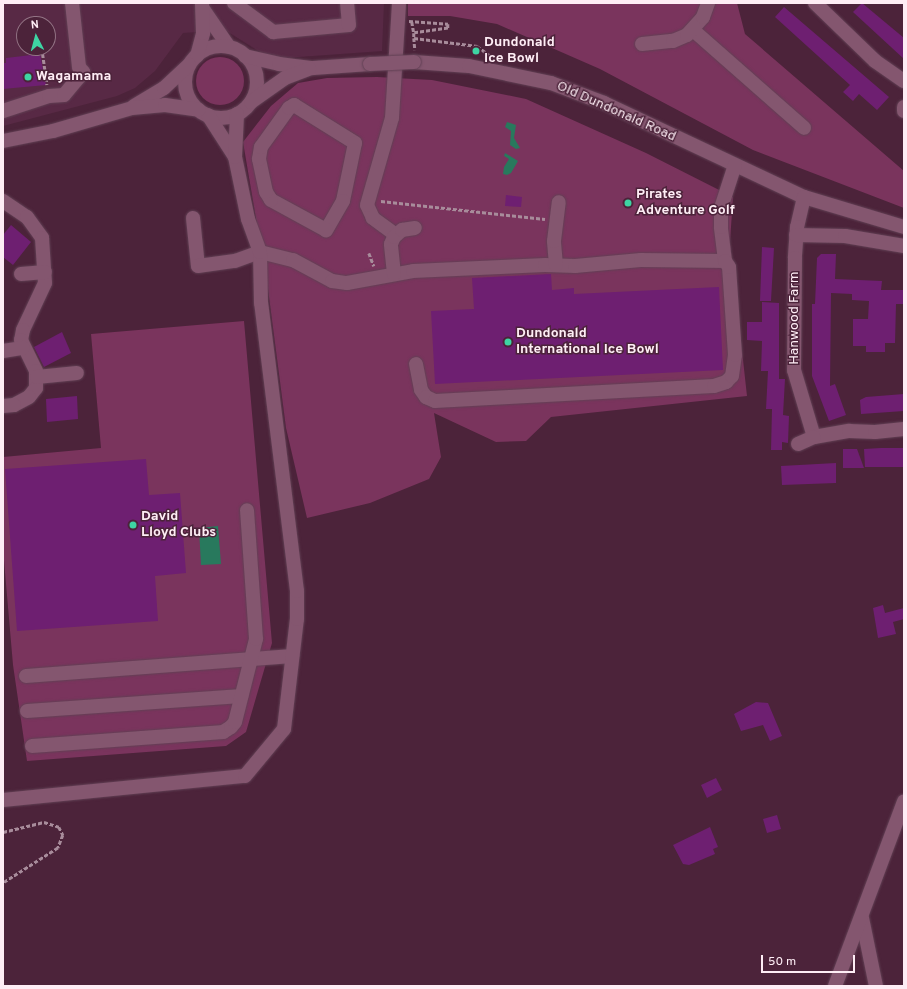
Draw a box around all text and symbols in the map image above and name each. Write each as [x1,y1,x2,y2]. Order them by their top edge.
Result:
north arrow [16,16,56,56]
text: N [30,18,40,32]
place label: Dundonald Ice Bowl [484,35,555,68]
marker: Dundonald Ice Bowl [471,46,481,56]
place label: Wagamama [36,69,111,85]
marker: Wagamama [23,72,33,82]
street label: Old Dundonald Road [554,78,678,146]
place label: Pirates Adventure Golf [636,187,735,220]
marker: Pirates Adventure Golf [623,198,633,208]
street label: Hanwood Farm [787,271,803,365]
place label: Dundonald International Ice Bowl [516,326,659,358]
marker: Dundonald International Ice Bowl [503,337,513,347]
place label: David Lloyd Clubs [141,509,216,542]
marker: David Lloyd Clubs [128,520,138,530]
scale bar [763,947,857,973]
text: 50 m [768,954,796,970]

